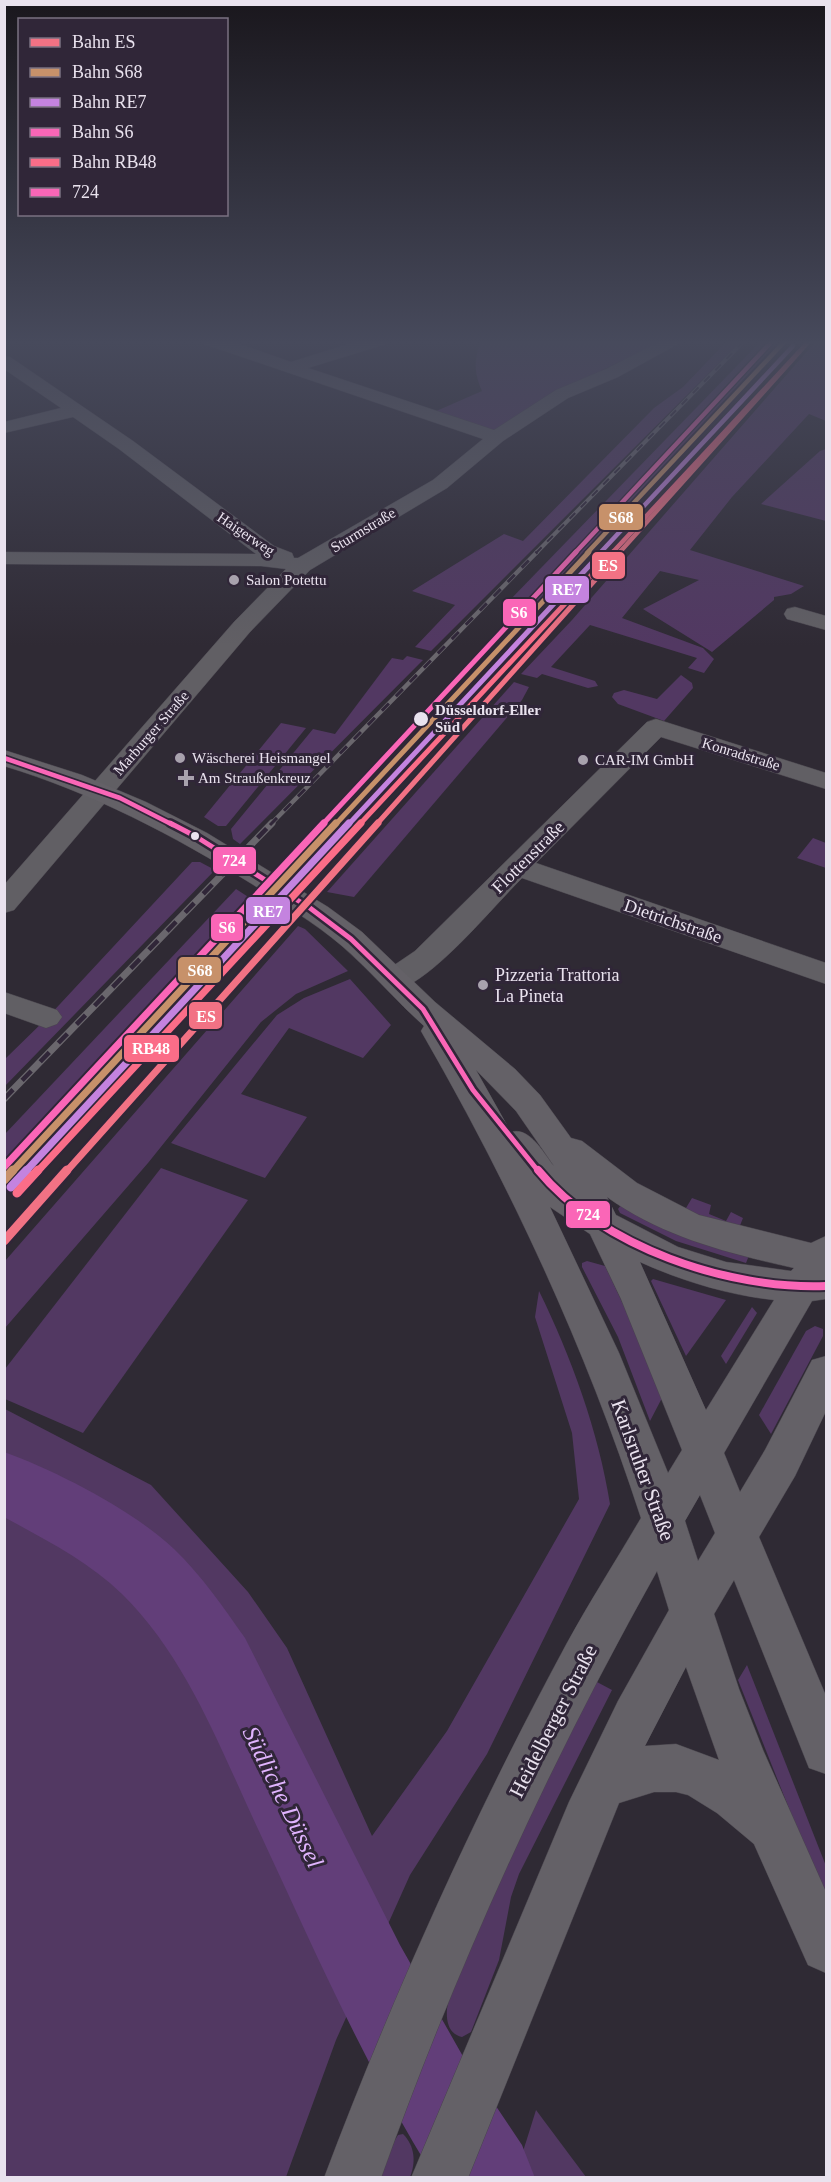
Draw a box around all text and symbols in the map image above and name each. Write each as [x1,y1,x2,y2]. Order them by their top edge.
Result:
legend [18,18,228,216]
text: Bahn ES [72,32,136,52]
text: Bahn S68 [72,62,143,82]
text: Bahn RE7 [72,92,147,112]
text: Bahn S6 [72,122,134,142]
text: Bahn RB48 [72,152,157,172]
text: 724 [72,182,99,202]
line badge: S68 [598,503,644,531]
street label: Sturmstraße [328,504,398,556]
street label: Haigerweg [214,509,278,559]
text: S68 [609,509,633,526]
line badge: ES [591,551,626,580]
text: ES [598,557,618,574]
place label: Salon Potettu [246,572,327,588]
marker: Salon Potettu [227,573,241,587]
line badge: RE7 [544,575,590,604]
text: RE7 [552,581,582,598]
line badge: S6 [502,598,537,627]
text: S6 [511,604,527,621]
street label: Marburger Straße [110,688,192,778]
place label: Düsseldorf-Eller Süd [435,702,541,735]
marker: Düsseldorf-Eller Süd [412,710,430,728]
street label: Konradstraße [700,735,782,774]
place label: Wäscherei Heismangel [192,750,331,766]
marker: Wäscherei Heismangel [173,751,187,765]
place label: CAR-IM GmbH [595,752,694,768]
marker: CAR-IM GmbH [576,753,590,767]
place label: Am Straußenkreuz [198,770,311,786]
marker: Am Straußenkreuz [179,771,193,785]
street label: Flottenstraße [488,817,568,897]
unlabelled marker [189,830,201,842]
line badge: 724 [212,846,257,875]
text: 724 [222,852,246,869]
street label: Dietrichstraße [622,895,724,947]
line badge: RE7 [245,896,291,925]
text: RE7 [253,903,283,920]
line badge: S6 [210,913,244,942]
text: S6 [219,919,235,936]
line badge: S68 [177,956,222,984]
text: S68 [188,962,212,979]
place label: Pizzeria Trattoria La Pineta [495,965,619,1006]
marker: Pizzeria Trattoria La Pineta [476,978,490,992]
line badge: ES [188,1001,223,1030]
text: ES [196,1008,216,1025]
line badge: RB48 [123,1034,180,1063]
text: RB48 [132,1040,170,1057]
line badge: 724 [565,1200,611,1229]
text: 724 [576,1206,600,1223]
street label: Karlsruher Straße [606,1396,680,1544]
street label: Heidelberger Straße [504,1641,602,1801]
water label: Südliche Düssel [238,1722,329,1872]

